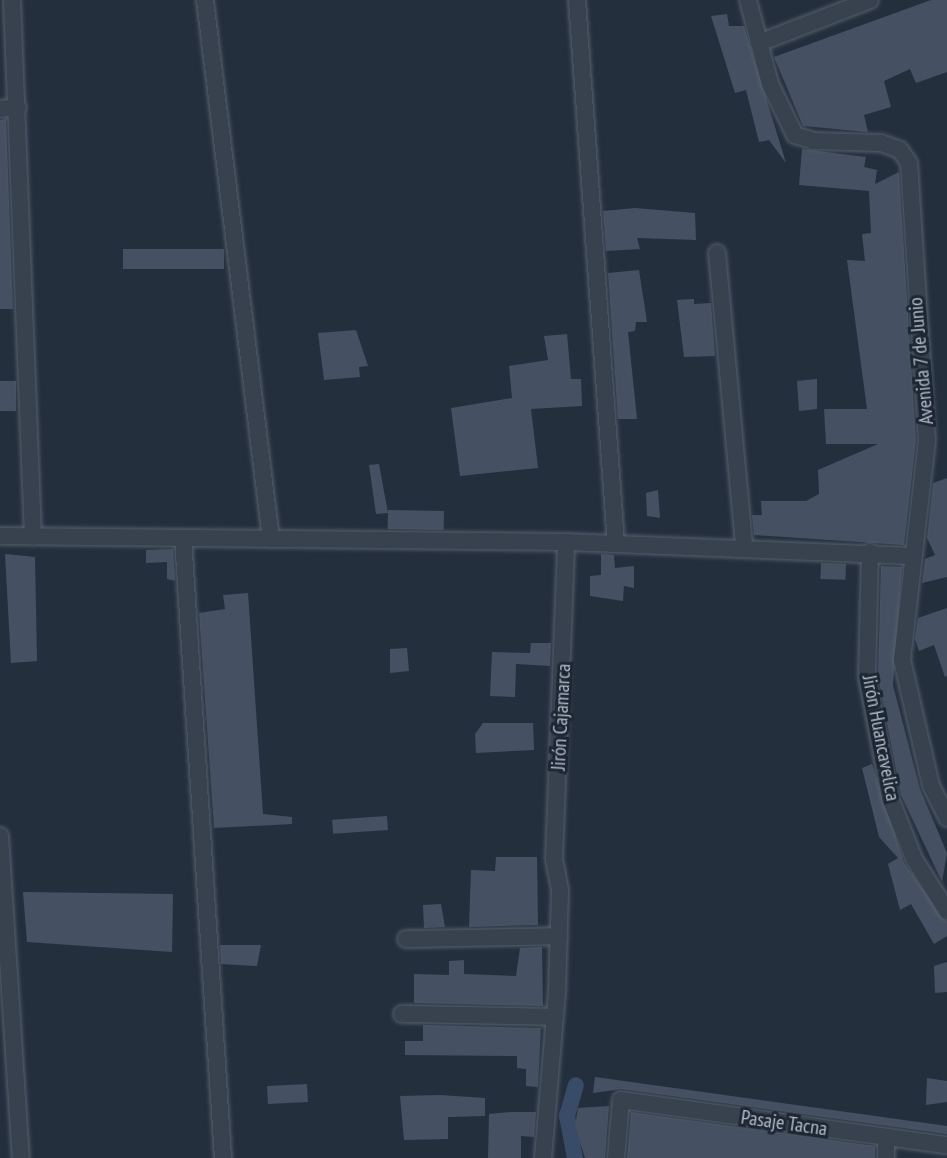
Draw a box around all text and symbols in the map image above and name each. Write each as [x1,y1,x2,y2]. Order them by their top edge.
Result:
street label: Avenida 7 de Junio [903,296,939,426]
street label: Jirón Cajamarca [546,663,576,771]
street label: Jirón Huancavelica [857,673,905,803]
street label: Pasaje Tacna [739,1105,829,1141]

